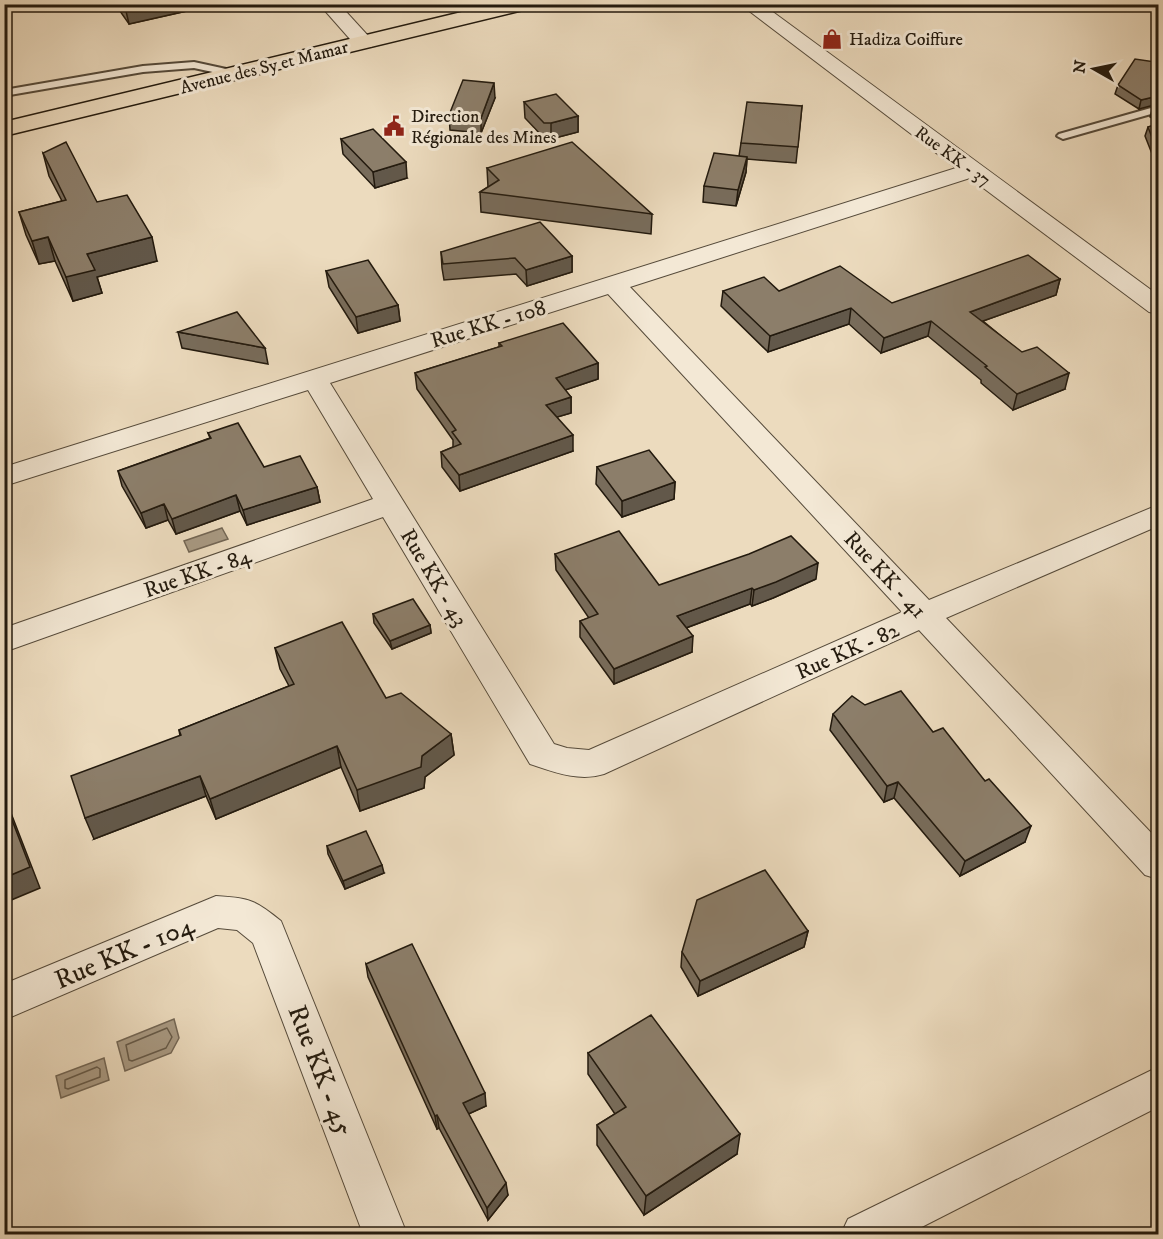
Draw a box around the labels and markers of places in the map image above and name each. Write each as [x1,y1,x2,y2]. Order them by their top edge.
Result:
shop icon: Hadiza Coiffure [820,27,844,51]
place label: Hadiza Coiffure [849,29,963,51]
place label: Direction Régionale des Mines [411,106,556,149]
public building icon: Direction Régionale des Mines [382,114,406,138]

